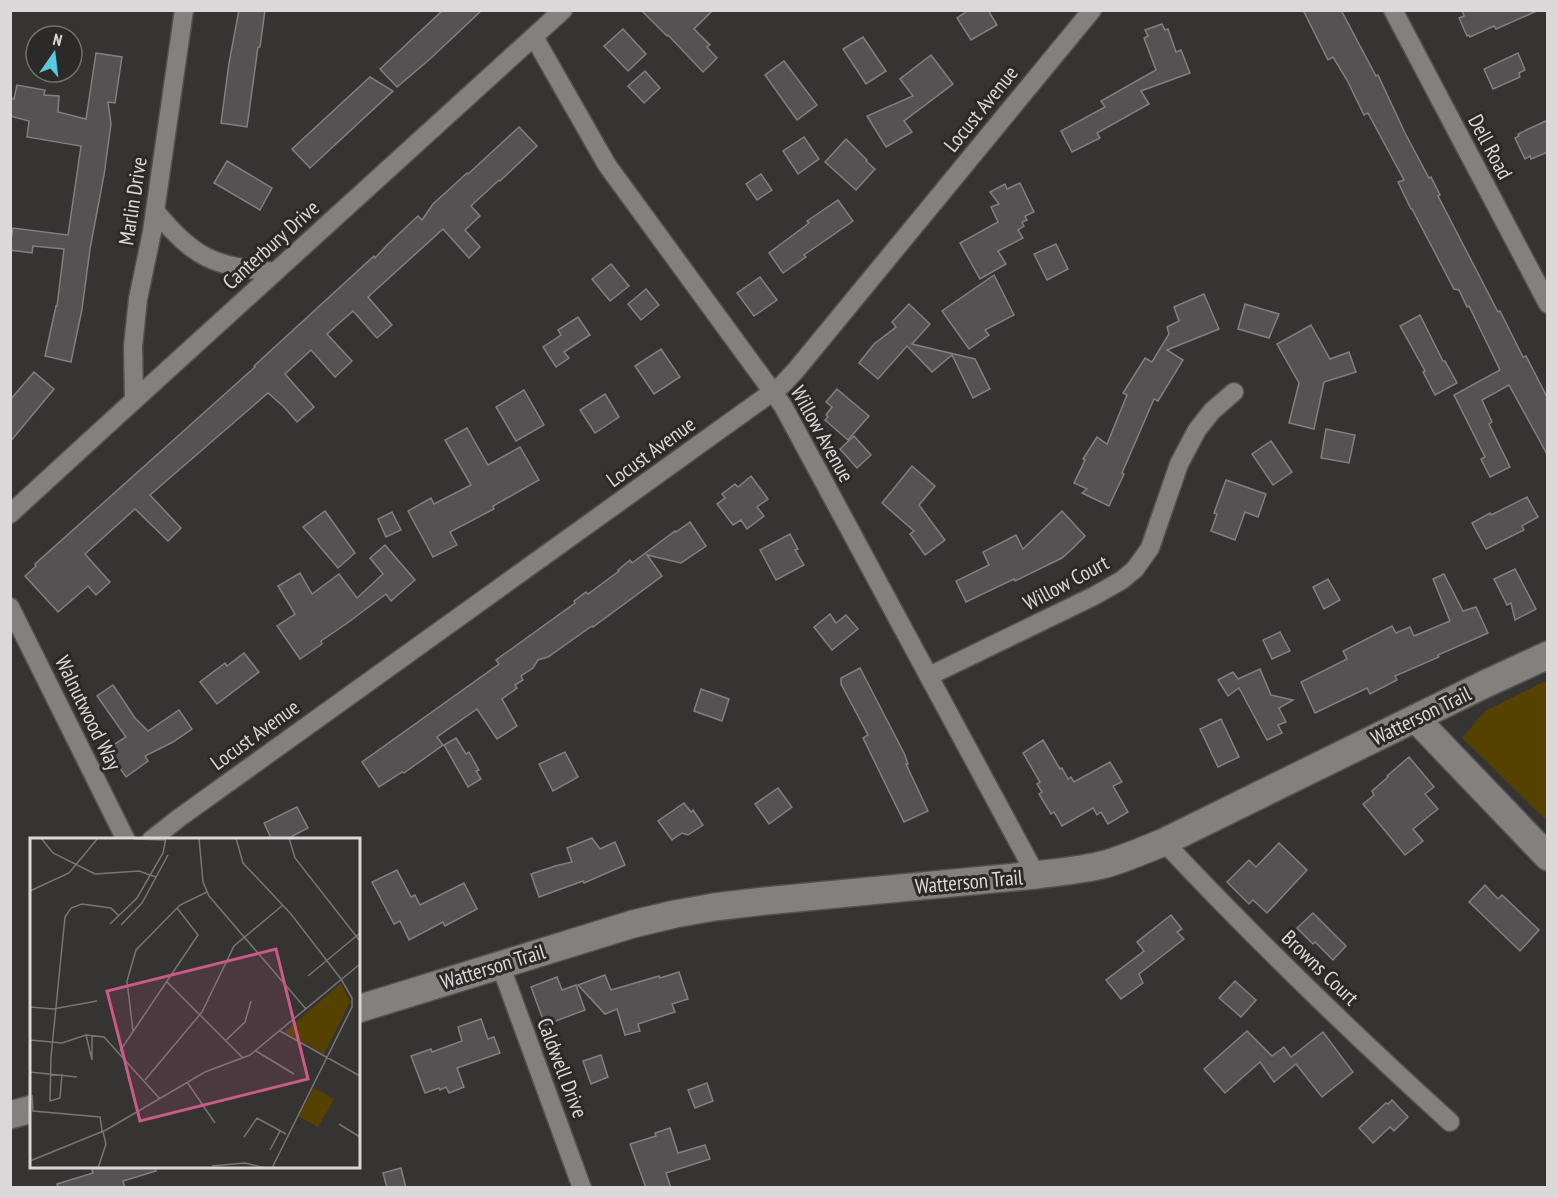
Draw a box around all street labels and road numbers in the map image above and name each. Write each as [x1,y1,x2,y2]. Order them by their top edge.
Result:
street label: Locust Avenue [938,60,1024,157]
street label: Dell Road [1462,110,1519,184]
street label: Marlin Drive [112,155,153,247]
street label: Canterbury Drive [217,194,325,295]
street label: Willow Avenue [785,381,860,487]
street label: Locust Avenue [601,410,700,493]
street label: Willow Court [1018,549,1113,616]
street label: Walnutwood Way [49,651,128,775]
street label: Watterson Trail [1366,680,1475,751]
street label: Locust Avenue [205,693,304,776]
street label: Watterson Trail [914,863,1024,900]
street label: Browns Court [1276,924,1365,1011]
street label: Watterson Trail [437,938,549,995]
street label: Caldwell Drive [531,1014,594,1122]

